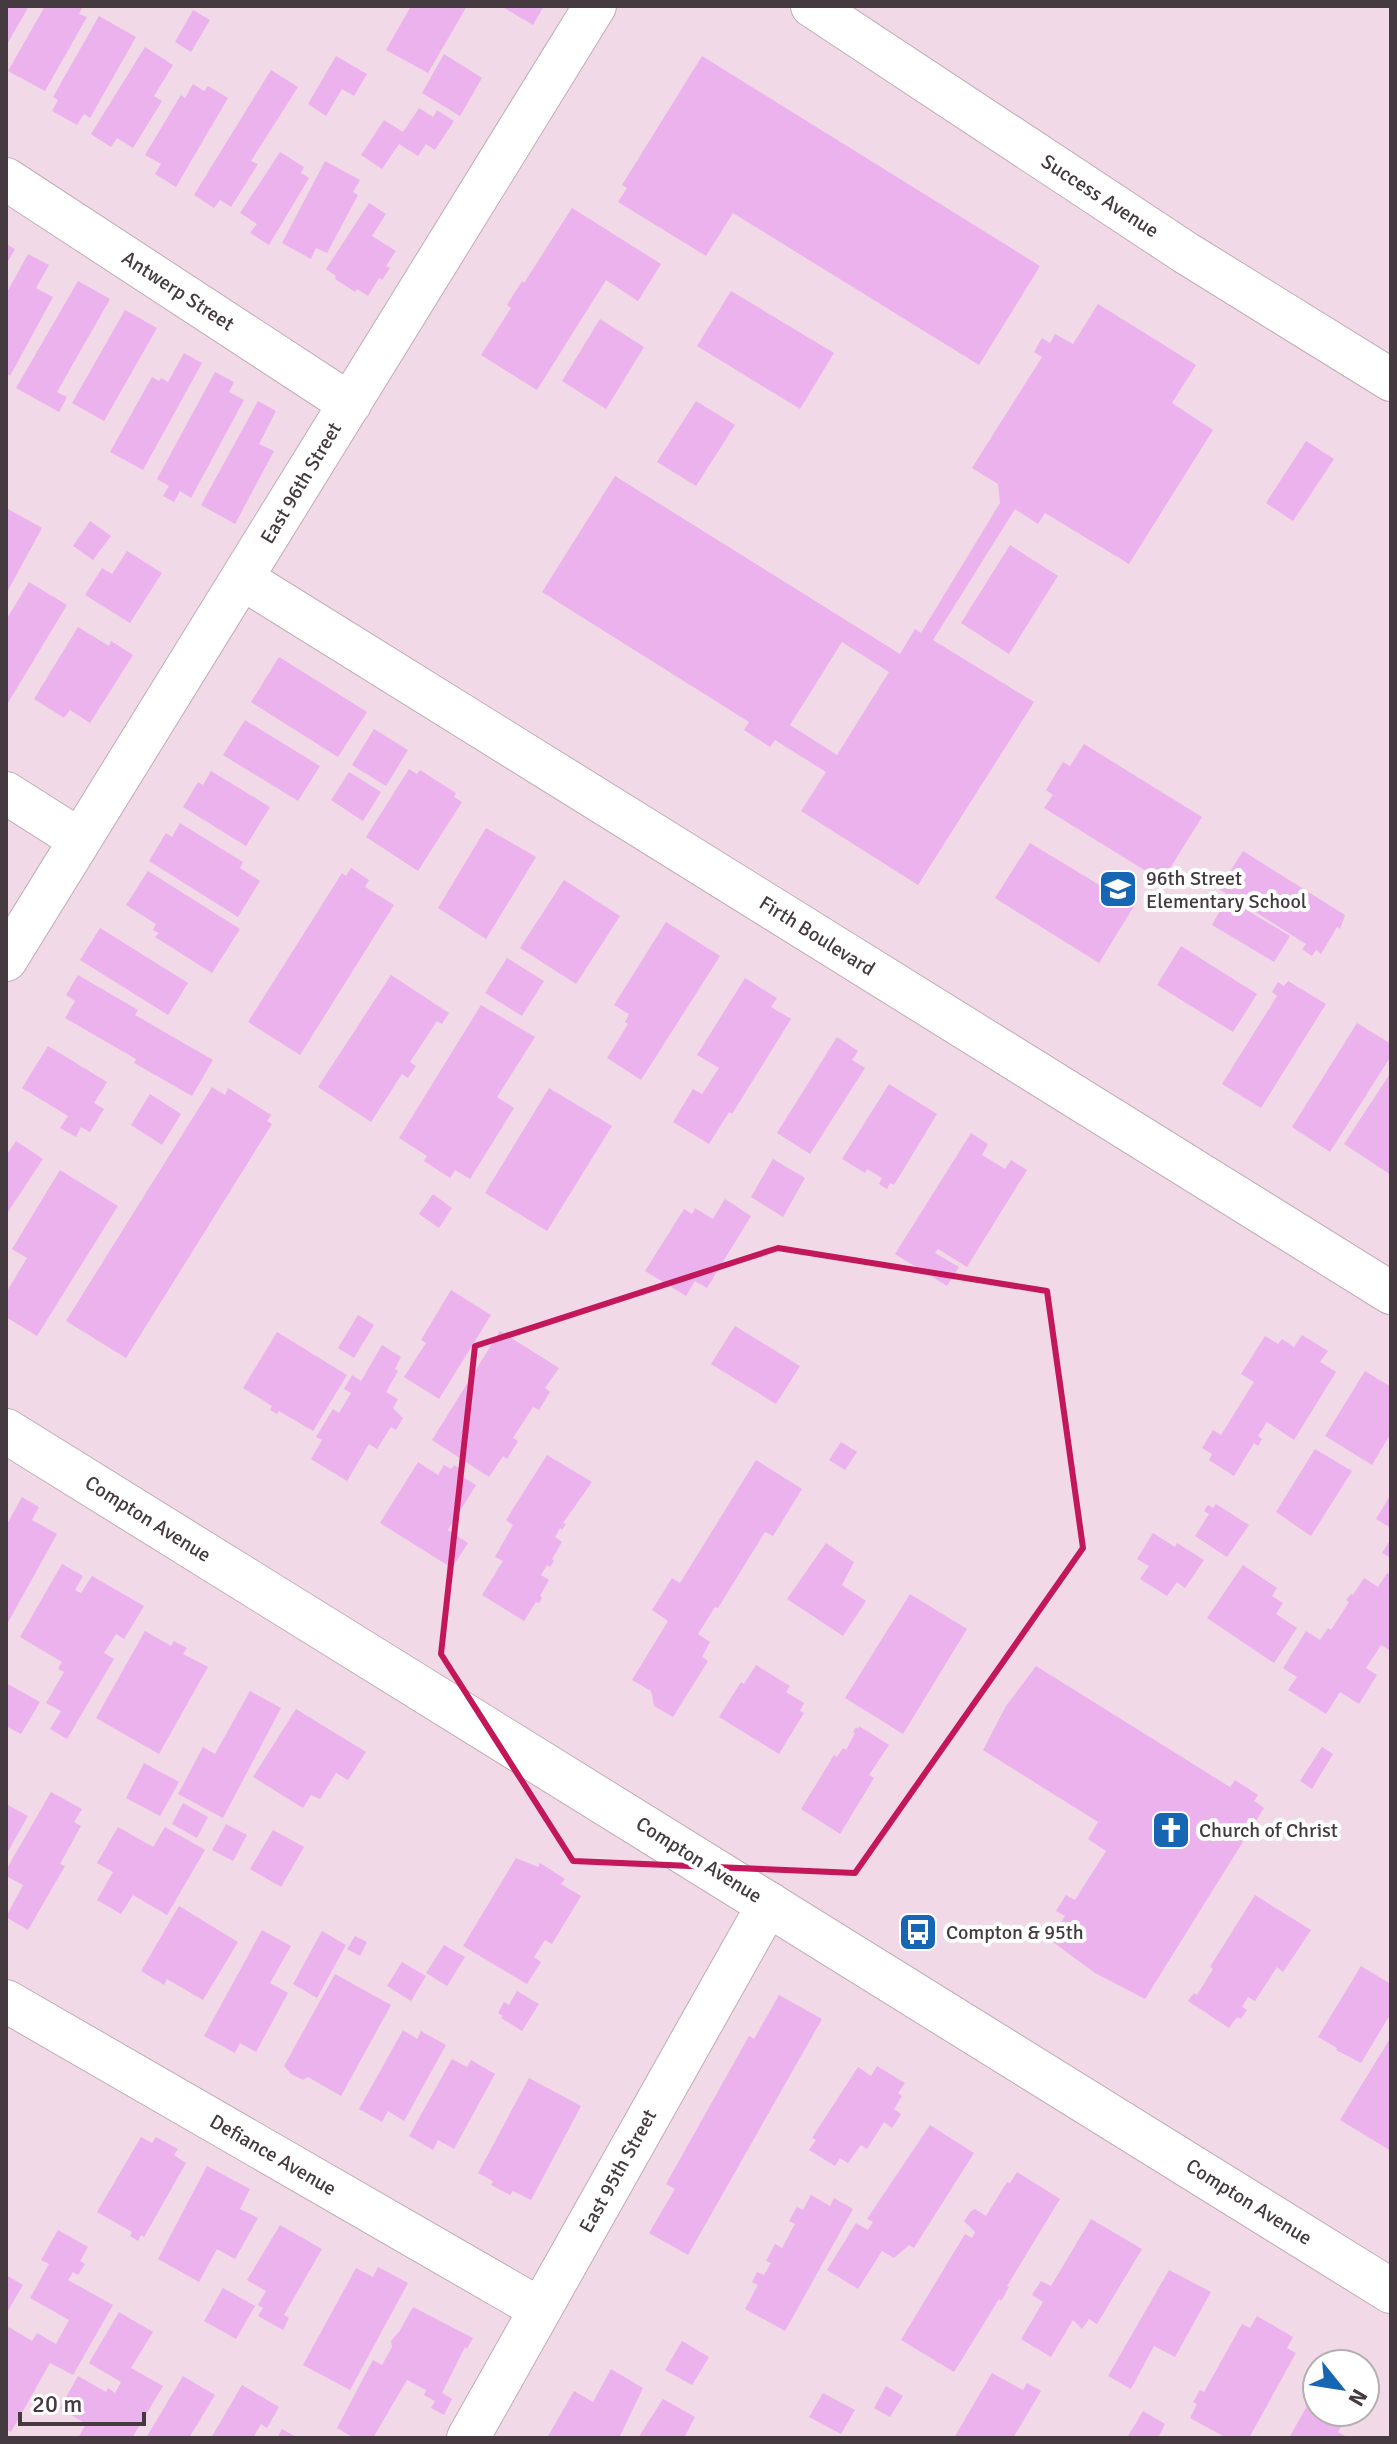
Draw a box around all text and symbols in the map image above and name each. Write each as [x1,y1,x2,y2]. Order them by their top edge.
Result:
street label: Success Avenue [1037,149,1163,243]
street label: Antwerp Street [117,245,239,337]
street label: East 96th Street [255,418,347,548]
place label: 96th Street Elementary School [1146,866,1307,914]
school or university icon: 96th Street Elementary School [1097,868,1139,910]
street label: Firth Boulevard [754,890,880,982]
street label: Compton Avenue [80,1470,216,1568]
church icon: Church of Christ [1150,1809,1192,1851]
street label: Compton Avenue [631,1811,767,1909]
place label: Church of Christ [1199,1818,1338,1843]
bus stop icon: Compton & 95th [897,1911,939,1953]
place label: Compton & 95th [946,1920,1084,1945]
street label: East 95th Street [574,2105,662,2237]
street label: Defiance Avenue [205,2109,341,2201]
street label: Compton Avenue [1181,2153,1317,2251]
north arrow [1301,2348,1381,2428]
scale bar [20,2376,144,2426]
text: N [1342,2384,1373,2411]
text: 20 m [32,2389,82,2419]

